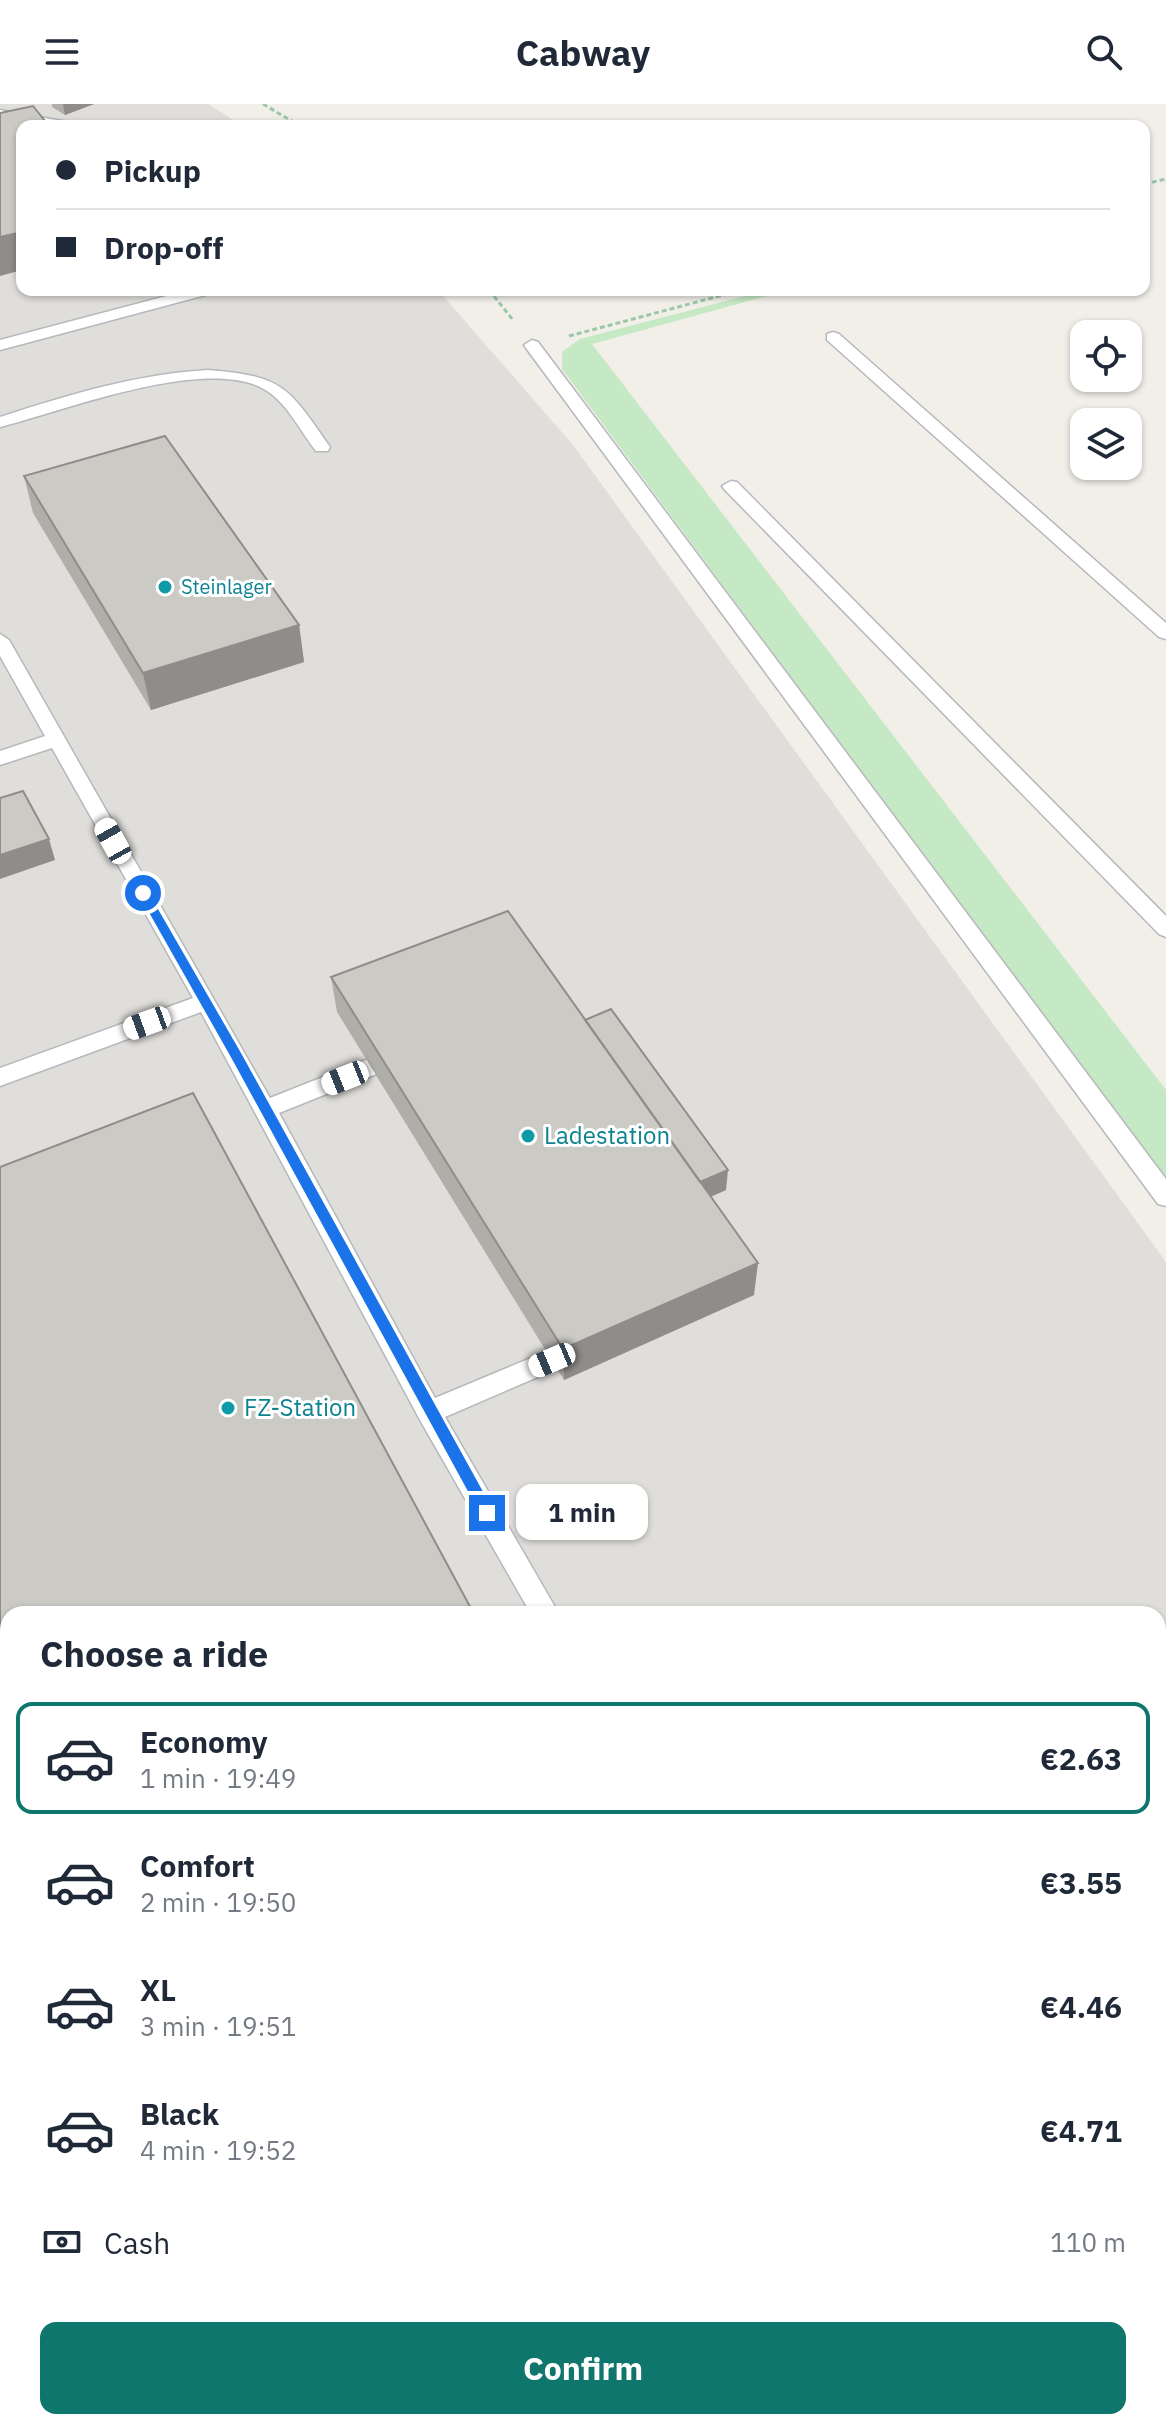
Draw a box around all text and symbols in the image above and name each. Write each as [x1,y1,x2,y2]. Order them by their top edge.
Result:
text: Cabway [516,29,650,76]
icon: menu [40,30,84,74]
icon: search [1082,30,1126,74]
text: Pickup [104,151,201,190]
text: Drop-off [104,228,223,267]
map controls [1070,320,1142,480]
button: locate [1070,320,1142,392]
button: layers [1070,408,1142,480]
place label: Steinlager [181,573,272,600]
marker: Steinlager [156,578,174,596]
car [91,814,135,868]
route start [125,875,161,911]
car [120,1004,174,1042]
car [318,1058,372,1098]
place label: Ladestation [544,1119,670,1151]
marker: Ladestation [519,1127,537,1145]
car [525,1340,579,1380]
place label: FZ-Station [244,1391,356,1423]
marker: FZ-Station [219,1399,237,1417]
callout: 1 min [515,1485,647,1541]
route end [469,1495,505,1531]
text: 1 min [548,1495,616,1529]
text: Choose a ride [40,1630,268,1677]
icon: car [44,1722,116,1794]
text: Economy [140,1722,268,1761]
text: €2.63 [1040,1739,1122,1778]
text: 1 min · 19:49 [140,1761,296,1795]
icon: car [44,1846,116,1918]
text: Comfort [140,1846,255,1885]
text: €3.55 [1040,1863,1122,1902]
text: 2 min · 19:50 [140,1885,296,1919]
icon: car [44,1970,116,2042]
text: XL [140,1970,176,2009]
text: €4.46 [1040,1987,1122,2026]
text: 3 min · 19:51 [140,2009,296,2043]
icon: car [44,2094,116,2166]
text: Black [140,2094,219,2133]
text: €4.71 [1040,2111,1122,2150]
text: 4 min · 19:52 [140,2133,296,2167]
icon: cash [40,2220,84,2264]
text: Cash [104,2223,170,2262]
text: 110 m [1050,2225,1126,2259]
button: Confirm [40,2322,1126,2414]

